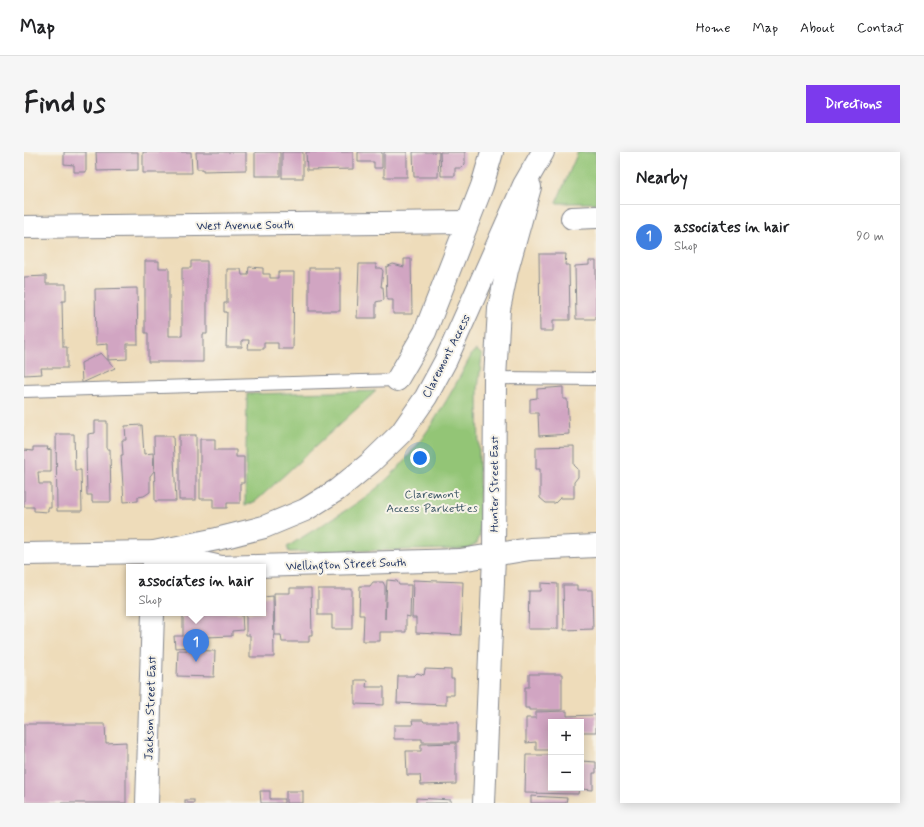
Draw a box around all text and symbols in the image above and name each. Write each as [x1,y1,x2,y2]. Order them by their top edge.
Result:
text: Map [20,15,55,40]
text: Home [696,19,730,37]
text: Map [752,19,778,37]
text: About [800,19,835,37]
text: Contact [857,19,904,37]
button: Directions [806,85,900,123]
text: Find us [24,86,105,123]
text: Nearby [636,167,688,189]
street label: West Avenue South [196,217,294,235]
text: associates in hair [674,218,789,238]
text: 1 [646,228,652,245]
text: 90 m [856,228,884,245]
text: Shop [674,238,698,255]
street label: Claremont Access [419,312,475,401]
street label: Hunter Street East [487,435,503,532]
your location [410,448,430,468]
park label: Claremont Access Parkettes [386,487,479,517]
street label: Wellington Street South [286,555,406,576]
popup [126,564,266,616]
text: associates in hair [138,572,254,592]
text: Shop [138,592,162,609]
pin: 1 [183,629,209,662]
street label: Jackson Street East [141,655,161,760]
map controls [548,719,584,791]
button: + [548,719,584,755]
button: − [548,755,584,791]

